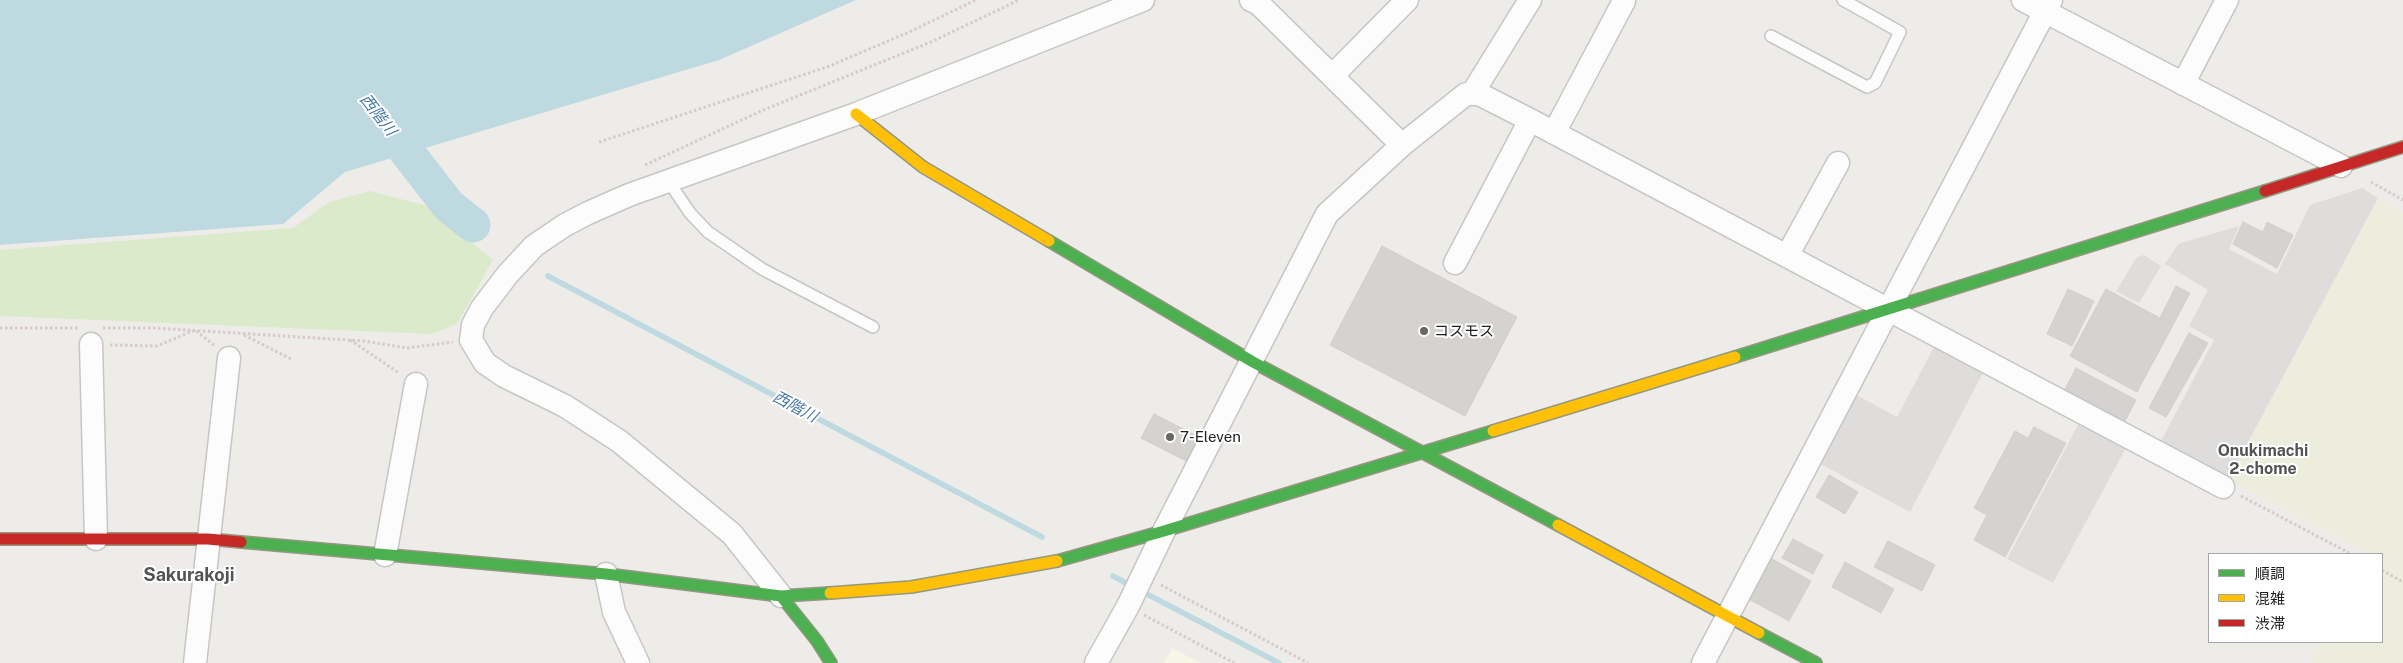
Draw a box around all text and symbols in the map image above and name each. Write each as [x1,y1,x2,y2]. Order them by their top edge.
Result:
water label: 西階川 [356,90,400,140]
place label: コスモス [1434,322,1494,340]
marker: コスモス [1418,325,1430,337]
water label: 西階川 [769,387,821,427]
place label: 7-Eleven [1180,428,1241,446]
marker: 7-Eleven [1164,431,1176,443]
district label: Onukimachi 2-chome [2218,441,2308,479]
legend [2208,553,2383,643]
district label: Sakurakoji [143,564,235,586]
text: 順調 [2255,565,2285,582]
text: 混雑 [2255,590,2285,607]
text: 渋滞 [2255,615,2285,632]

